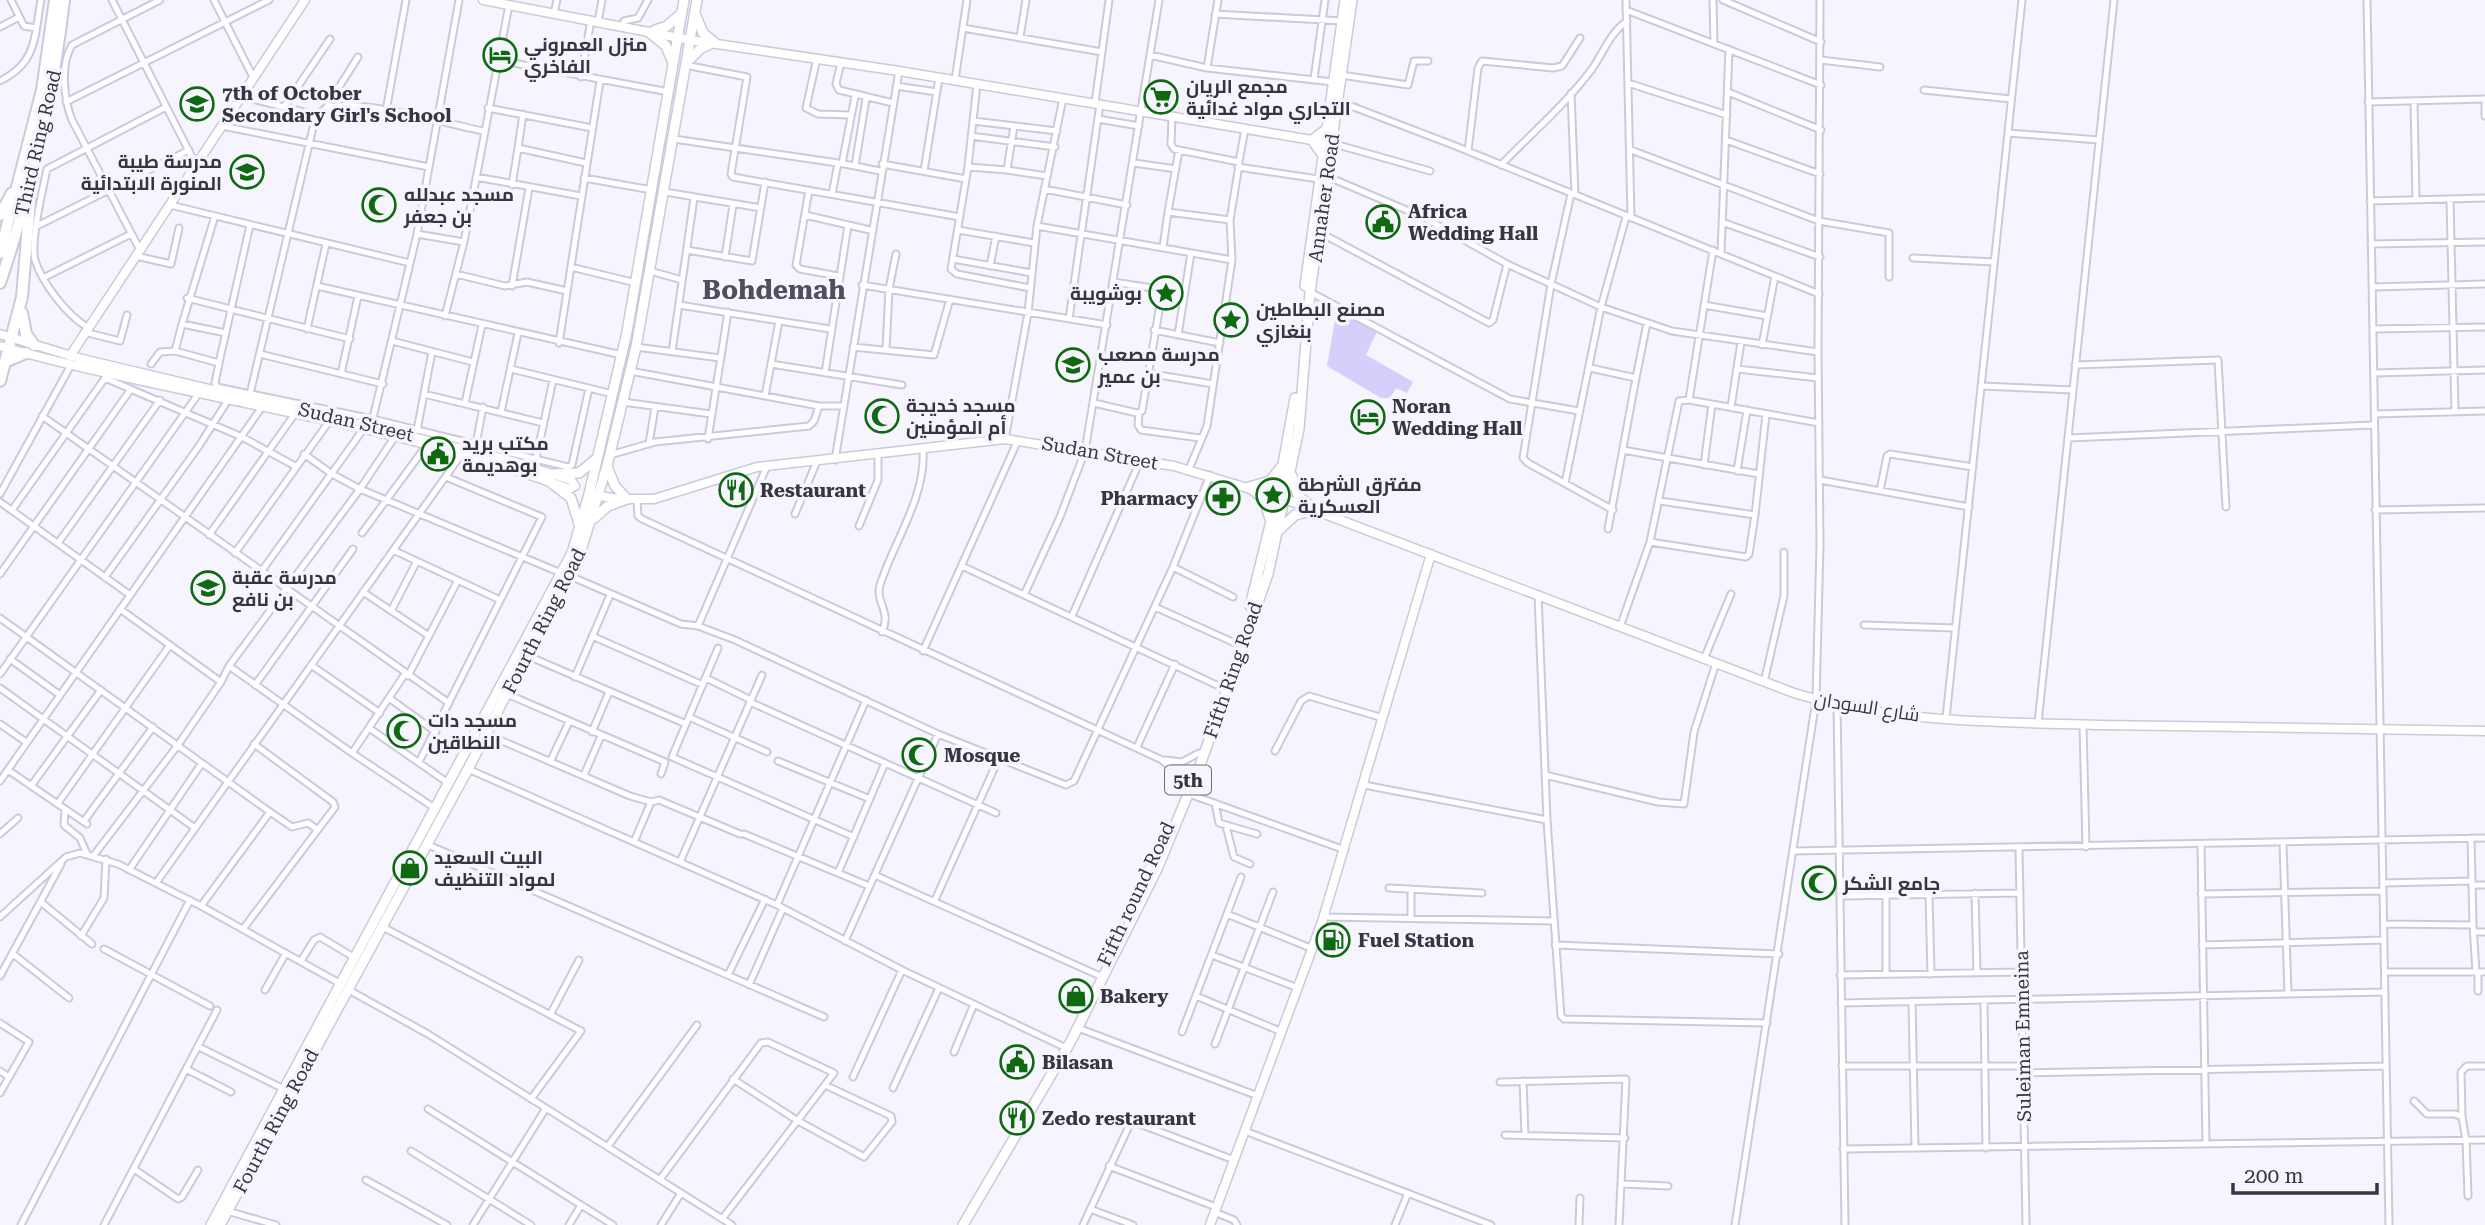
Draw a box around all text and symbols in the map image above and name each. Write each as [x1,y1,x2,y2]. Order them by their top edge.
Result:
place label: منزل العمروني الفاخري [524,33,648,82]
hotel icon: منزل العمروني الفاخري [481,36,519,74]
street label: Third Ring Road [10,68,66,218]
place label: مجمع الريان التجاري مواد غدائية [1186,75,1351,124]
supermarket icon: مجمع الريان التجاري مواد غدائية [1142,78,1180,116]
place label: 7th of October Secondary Girl's School [222,82,451,127]
school or university icon: 7th of October Secondary Girl's School [178,85,216,123]
street label: Annaher Road [1304,132,1344,264]
place label: مدرسة طيبة المنورة الابتدائية [81,150,222,195]
school or university icon: مدرسة طيبة المنورة الابتدائية [228,153,266,191]
place label: مسجد عبدلله بن جعفر [403,183,514,228]
mosque icon: مسجد عبدلله بن جعفر [360,186,398,224]
place label: Africa Wedding Hall [1408,200,1538,245]
public building icon: Africa Wedding Hall [1364,203,1402,241]
place icon: بوشويبة [1147,274,1185,312]
district label: Bohdemah [702,275,846,305]
place label: بوشويبة [1070,282,1142,305]
place label: مصنع البطاطين بنغازي [1256,298,1385,347]
place icon: مصنع البطاطين بنغازي [1212,301,1250,339]
place label: مدرسة مصعب بن عمير [1097,343,1220,388]
school or university icon: مدرسة مصعب بن عمير [1054,346,1092,384]
place label: مسجد خديجة أم المؤمنين [906,394,1016,441]
place label: Noran Wedding Hall [1392,395,1522,440]
mosque icon: مسجد خديجة أم المؤمنين [863,397,901,435]
street label: Sudan Street [296,398,416,446]
hotel icon: Noran Wedding Hall [1349,398,1387,436]
street label: Sudan Street [1040,431,1160,475]
place label: مكتب بريد بوهديمة [462,432,549,477]
public building icon: مكتب بريد بوهديمة [419,435,457,473]
restaurant icon: Restaurant [717,471,755,509]
place label: مفترق الشرطة العسكرية [1298,473,1422,518]
place icon: مفترق الشرطة العسكرية [1254,476,1292,514]
place label: Restaurant [760,479,866,502]
pharmacy icon: Pharmacy [1204,479,1242,517]
place label: Pharmacy [1100,487,1199,510]
street label: Fourth Ring Road [497,544,591,698]
place label: مدرسة عقبة بن نافع [232,566,337,613]
school or university icon: مدرسة عقبة بن نافع [189,569,227,607]
street label: Fifth Ring Road [1199,599,1267,741]
street label: شارع السودان [1812,687,1921,729]
place label: مسجد دات النطاقين [428,709,517,754]
mosque icon: مسجد دات النطاقين [385,712,423,750]
mosque icon: Mosque [900,736,938,774]
place label: Mosque [944,744,1020,767]
road number: 5th [1165,766,1211,794]
street label: Fifth round Road [1093,818,1179,970]
place label: البيت السعيد لمواد التنظيف [434,846,555,891]
shop icon: البيت السعيد لمواد التنظيف [391,849,429,887]
mosque icon: جامع الشكر [1800,864,1838,902]
place label: جامع الشكر [1842,872,1940,897]
fuel station icon: Fuel Station [1314,921,1352,959]
place label: Fuel Station [1358,929,1475,952]
street label: Suleiman Emneina [2010,949,2036,1122]
shop icon: Bakery [1057,977,1095,1015]
place label: Bakery [1100,985,1169,1008]
public building icon: Bilasan [998,1043,1036,1081]
street label: Fourth Ring Road [228,1045,324,1197]
place label: Bilasan [1042,1051,1114,1074]
restaurant icon: Zedo restaurant [998,1099,1036,1137]
place label: Zedo restaurant [1042,1107,1196,1130]
scale bar [2233,1152,2376,1196]
text: 200 m [2244,1164,2304,1188]

